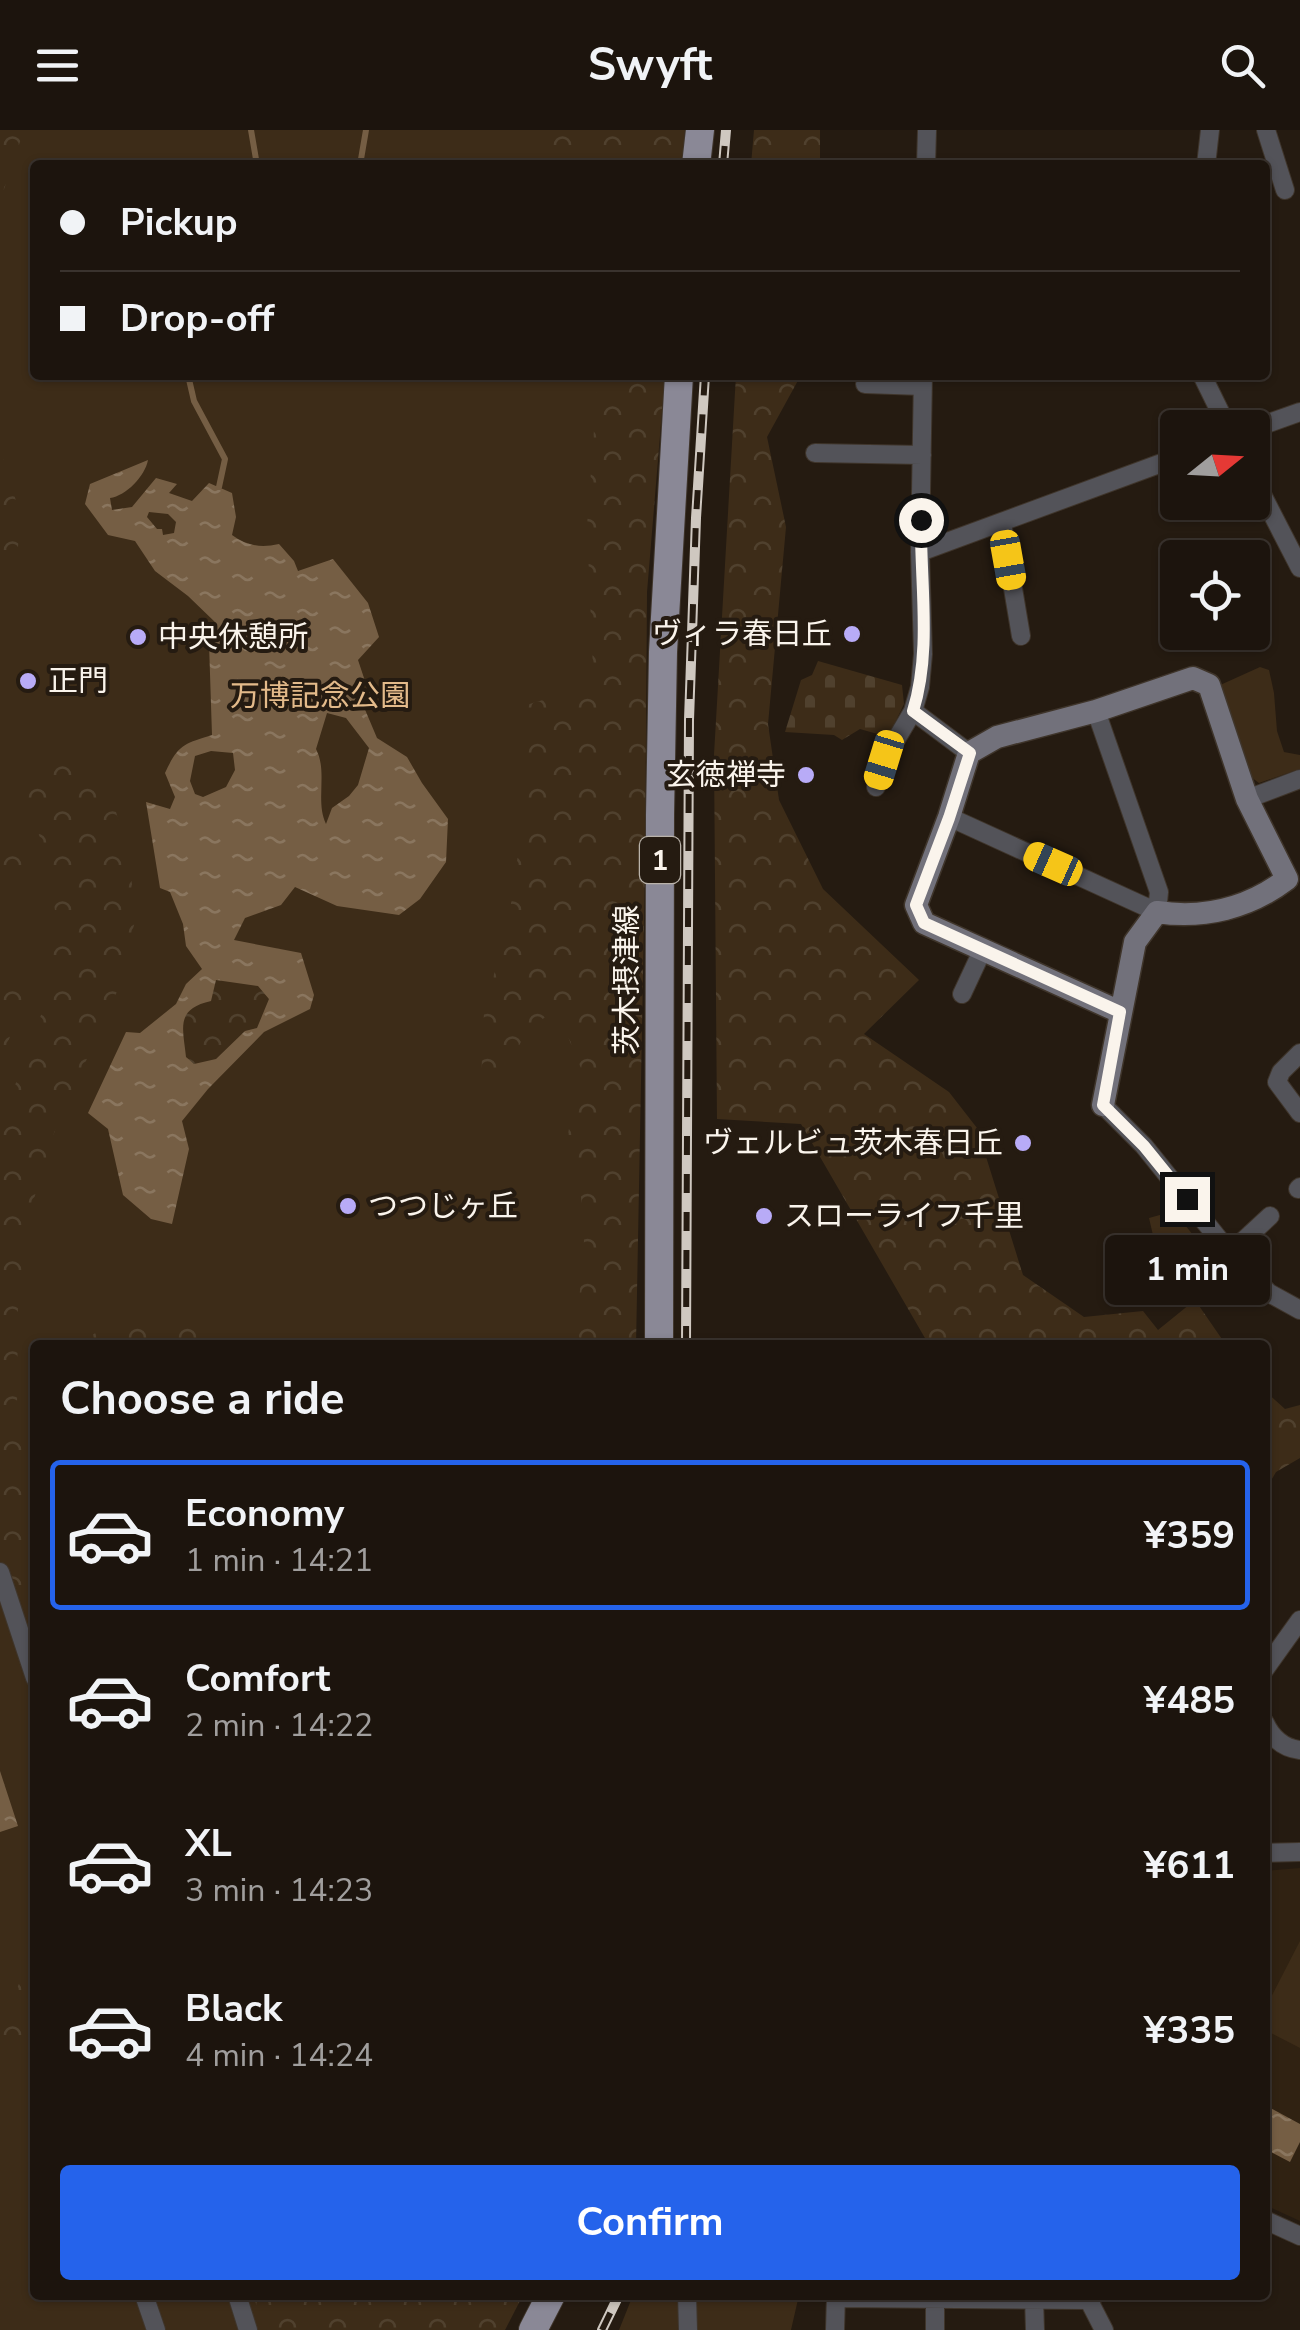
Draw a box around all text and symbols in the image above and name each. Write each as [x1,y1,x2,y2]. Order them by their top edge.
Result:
text: Swyft [588,35,712,96]
icon: menu [30,38,85,93]
icon: search [1215,38,1270,93]
text: Pickup [120,197,238,248]
text: Drop-off [120,293,274,344]
north arrow [1160,410,1270,520]
map controls [1160,410,1270,650]
route start [899,498,944,543]
car [988,528,1028,592]
button: locate [1160,540,1270,650]
place label: ヴィラ春日丘 [652,614,832,655]
place label: 中央休憩所 [158,617,308,658]
marker: ヴィラ春日丘 [841,623,863,645]
marker: 中央休憩所 [127,626,149,648]
place label: 正門 [48,661,108,702]
marker: 正門 [17,670,39,692]
park label: 万博記念公園 [230,676,410,717]
car [861,727,907,793]
place label: 玄徳禅寺 [666,755,786,796]
marker: 玄徳禅寺 [795,764,817,786]
road number: 1 [640,837,680,883]
car [1019,838,1087,890]
street label: 茨木摂津線 [607,905,648,1055]
place label: ヴェルビュ茨木春日丘 [703,1123,1003,1164]
marker: ヴェルビュ茨木春日丘 [1012,1132,1034,1154]
route end [1165,1177,1210,1222]
place label: つつじヶ丘 [368,1186,518,1227]
marker: つつじヶ丘 [337,1195,359,1217]
place label: スローライフ千里 [784,1196,1024,1237]
marker: スローライフ千里 [753,1205,775,1227]
callout: 1 min [1104,1234,1270,1304]
text: 1 min [1146,1248,1229,1291]
text: Choose a ride [60,1369,345,1430]
text: Economy [185,1488,344,1539]
icon: car [65,1490,155,1580]
text: ¥359 [1144,1510,1235,1561]
text: 1 min · 14:21 [185,1539,373,1582]
text: Comfort [185,1653,330,1704]
icon: car [65,1655,155,1745]
text: ¥485 [1144,1675,1235,1726]
text: 2 min · 14:22 [185,1704,373,1747]
text: XL [185,1818,232,1869]
icon: car [65,1820,155,1910]
text: ¥611 [1144,1840,1235,1891]
text: 3 min · 14:23 [185,1869,373,1912]
text: Black [185,1983,282,2034]
icon: car [65,1985,155,2075]
text: ¥335 [1144,2005,1235,2056]
text: 4 min · 14:24 [185,2034,373,2077]
button: Confirm [60,2165,1240,2280]

